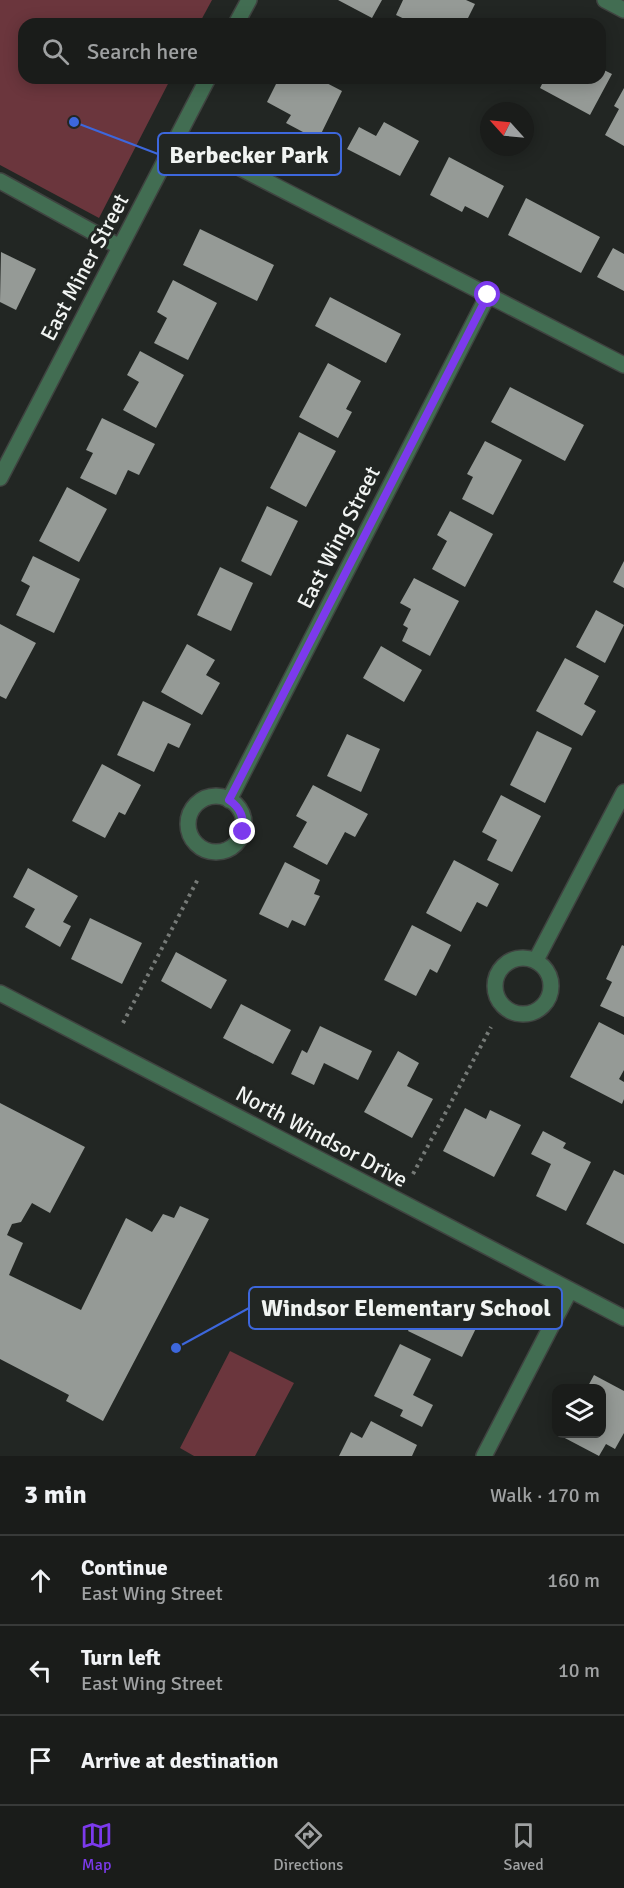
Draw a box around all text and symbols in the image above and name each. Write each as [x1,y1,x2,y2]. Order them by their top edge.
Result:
search box [18,18,606,84]
icon: search [39,35,72,68]
text: Search here [87,38,198,65]
north arrow [480,102,534,156]
callout: Berbecker Park [158,133,341,175]
text: Berbecker Park [169,140,329,170]
street label: East Miner Street [34,189,135,345]
route start [474,281,500,307]
street label: East Wing Street [291,461,386,613]
route end [229,818,255,844]
street label: North Windsor Drive [231,1080,412,1193]
callout: Windsor Elementary School [249,1287,562,1329]
text: Windsor Elementary School [261,1293,551,1323]
map controls [552,1384,606,1438]
button: layers [552,1384,606,1438]
text: 3 min [24,1479,87,1511]
text: Walk · 170 m [490,1483,600,1508]
text: Continue [81,1554,168,1581]
icon: ahead [24,1564,57,1597]
text: 160 m [547,1568,600,1593]
text: East Wing Street [81,1581,223,1606]
text: Turn left [81,1644,161,1671]
icon: left [24,1654,57,1687]
text: 10 m [558,1658,600,1683]
text: East Wing Street [81,1671,223,1696]
icon: arrive [24,1744,57,1777]
text: Arrive at destination [81,1747,278,1774]
tab: Map [80,1819,113,1875]
tab: Directions [273,1819,343,1875]
tab: Saved [504,1819,544,1875]

